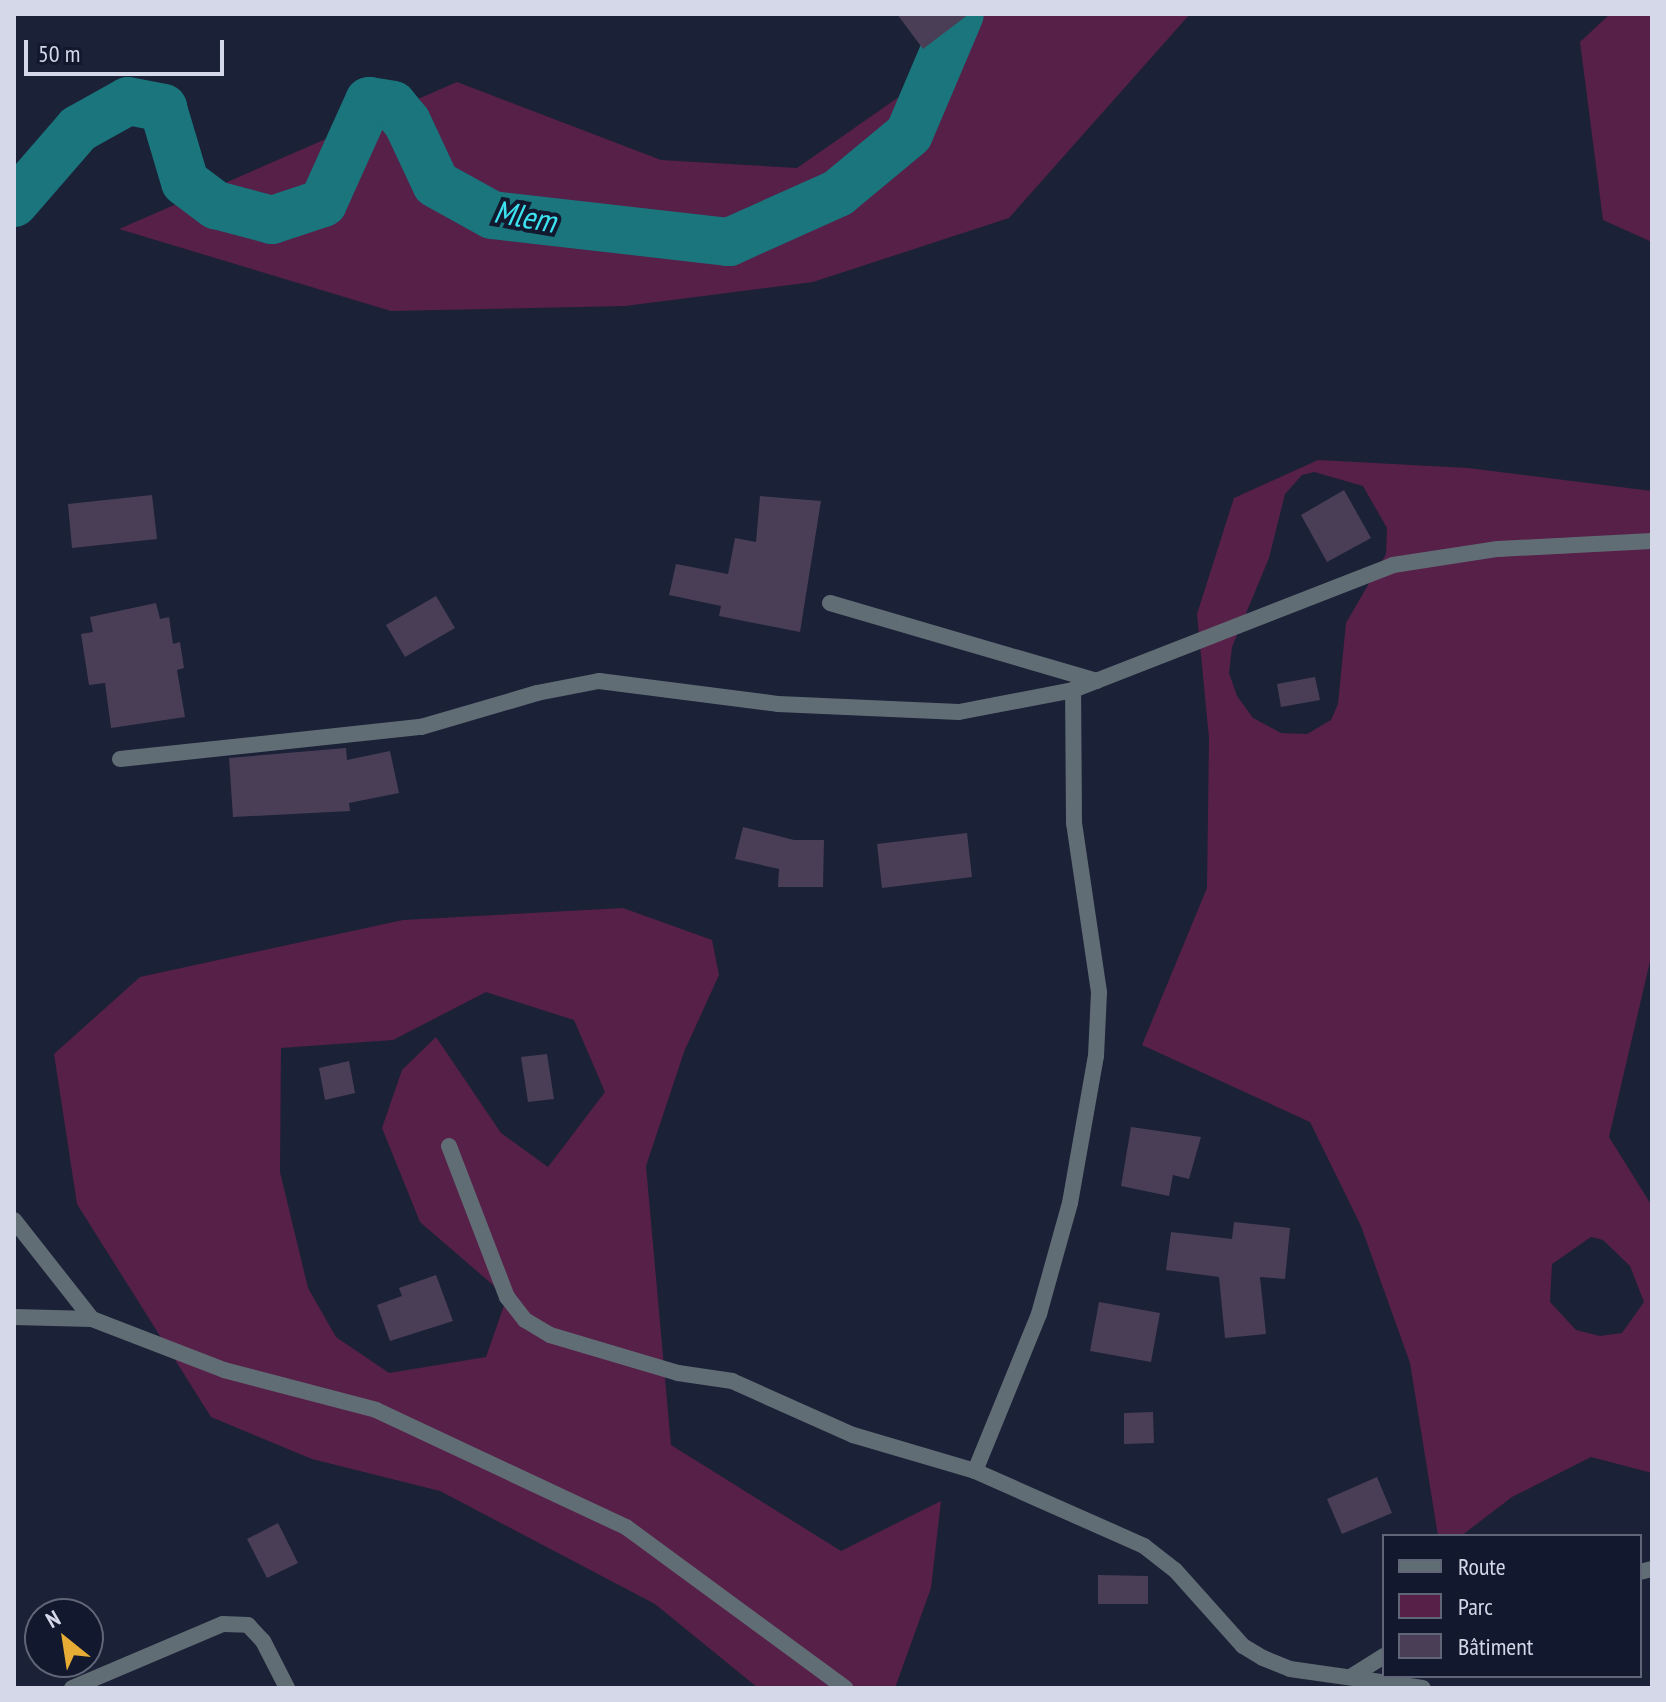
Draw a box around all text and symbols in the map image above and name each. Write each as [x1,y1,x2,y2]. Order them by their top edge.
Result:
scale bar [28,24,228,74]
text: 50 m [38,38,80,69]
water label: Mlem [491,192,559,240]
legend [1382,1534,1642,1678]
text: Route [1458,1551,1506,1582]
text: Parc [1458,1591,1493,1622]
north arrow [24,1598,104,1678]
text: N [41,1604,65,1634]
text: Bâtiment [1458,1631,1533,1662]

